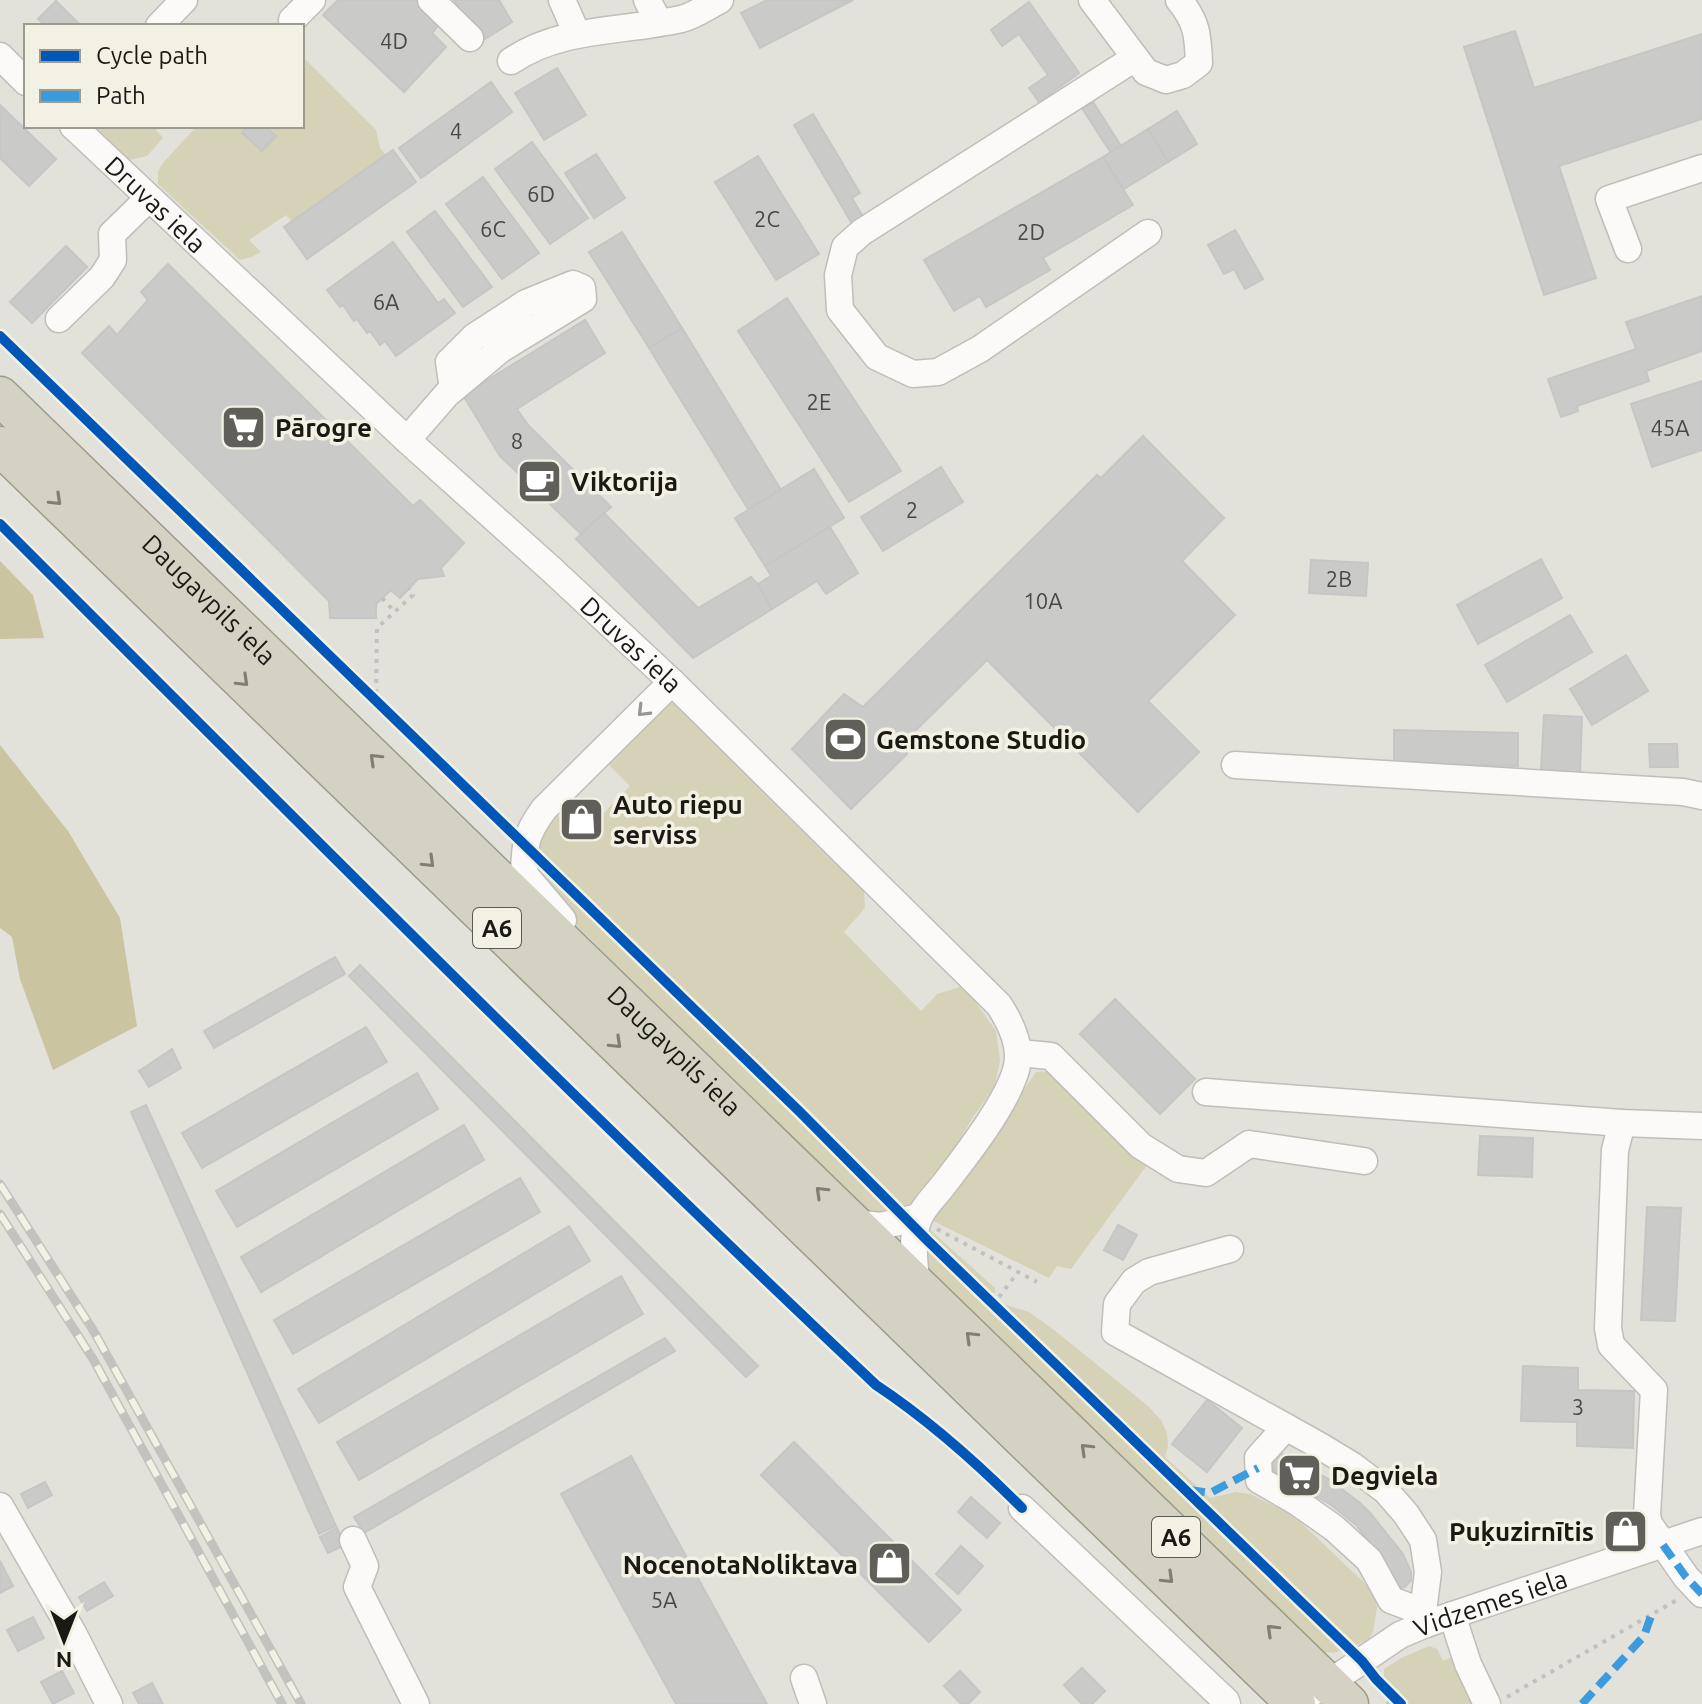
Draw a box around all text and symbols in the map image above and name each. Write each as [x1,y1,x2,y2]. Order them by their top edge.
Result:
legend [24,24,304,128]
house number: 4D [380,28,408,53]
text: Cycle path [96,42,208,69]
text: Path [96,82,146,109]
house number: 4 [450,118,462,143]
street label: Druvas iela [100,150,212,258]
house number: 6D [527,181,555,206]
house number: 2C [754,206,780,231]
house number: 6C [480,216,506,241]
house number: 2D [1017,219,1045,244]
house number: 6A [373,289,400,314]
house number: 2E [807,389,831,414]
supermarket icon: Pārogre [220,403,268,451]
place label: Pārogre [275,413,372,442]
house number: 45A [1650,415,1690,440]
house number: 8 [511,428,523,453]
cafe icon: Viktorija [516,457,564,505]
place label: Viktorija [571,467,678,496]
one-way arrow [47,491,61,505]
house number: 2 [906,497,918,522]
street label: Daugavpils iela [137,528,282,670]
house number: 2B [1326,566,1352,591]
house number: 10A [1023,588,1063,613]
street label: Druvas iela [575,590,688,698]
one-way arrow [234,672,248,686]
one-way arrow [638,702,652,716]
sports icon: Gemstone Studio [821,715,869,763]
place label: Gemstone Studio [876,725,1086,754]
one-way arrow [370,754,384,769]
place label: Auto riepu serviss [613,790,743,849]
shop icon: Auto riepu serviss [558,795,606,843]
one-way arrow [420,853,435,867]
road number: A6 [473,908,521,948]
street label: Daugavpils iela [602,979,747,1121]
one-way arrow [607,1034,621,1048]
one-way arrow [816,1187,830,1201]
one-way arrow [966,1332,980,1346]
house number: 3 [1572,1394,1584,1419]
one-way arrow [1081,1444,1095,1458]
supermarket icon: Degviela [1276,1451,1324,1499]
place label: Degviela [1331,1461,1438,1490]
shop icon: Puķuzirnītis [1601,1507,1649,1555]
road number: A6 [1152,1517,1200,1557]
place label: Puķuzirnītis [1449,1517,1594,1547]
shop icon: NocenotaNoliktava [865,1540,913,1588]
place label: NocenotaNoliktava [623,1550,858,1579]
street label: Vidzemes iela [1409,1563,1571,1642]
one-way arrow [1159,1569,1173,1584]
house number: 5A [651,1587,678,1612]
north arrow [24,1600,104,1680]
one-way arrow [1267,1625,1281,1639]
text: N [56,1648,72,1673]

